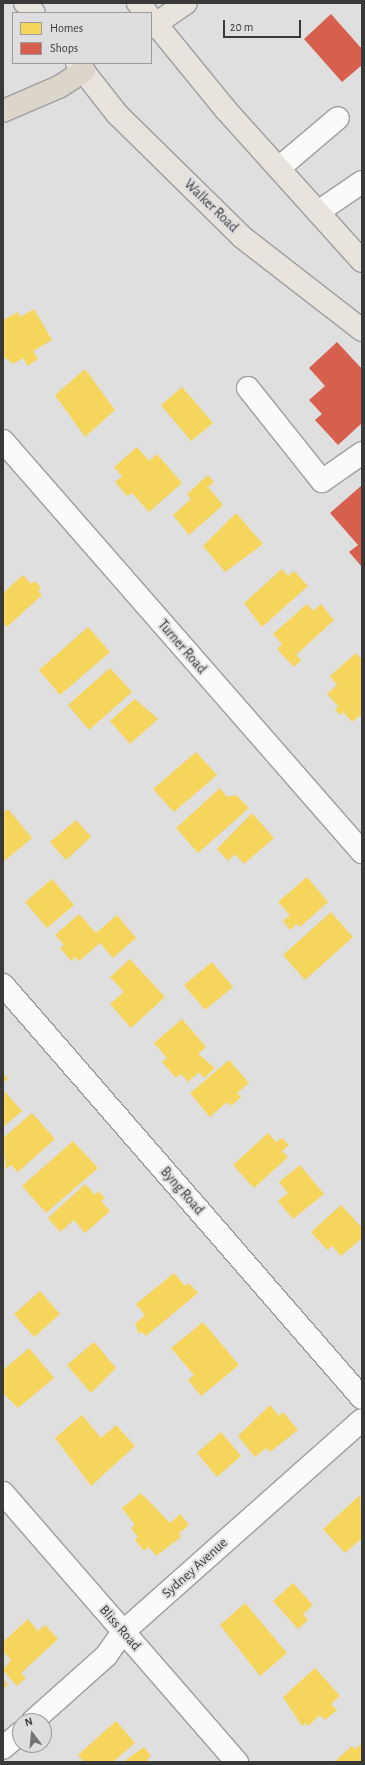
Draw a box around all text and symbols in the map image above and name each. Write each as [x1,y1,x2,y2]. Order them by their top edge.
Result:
legend [12,12,152,64]
scale bar [225,12,303,38]
text: 20 m [230,21,253,33]
text: Homes [50,22,83,34]
text: Shops [50,42,78,54]
street label: Walker Road [180,176,242,236]
street label: Turner Road [154,617,210,677]
street label: Byng Road [157,1164,207,1218]
street label: Sydney Avenue [159,1534,231,1602]
street label: Bliss Road [96,1602,144,1654]
north arrow [12,1713,52,1753]
text: N [24,1716,34,1728]

